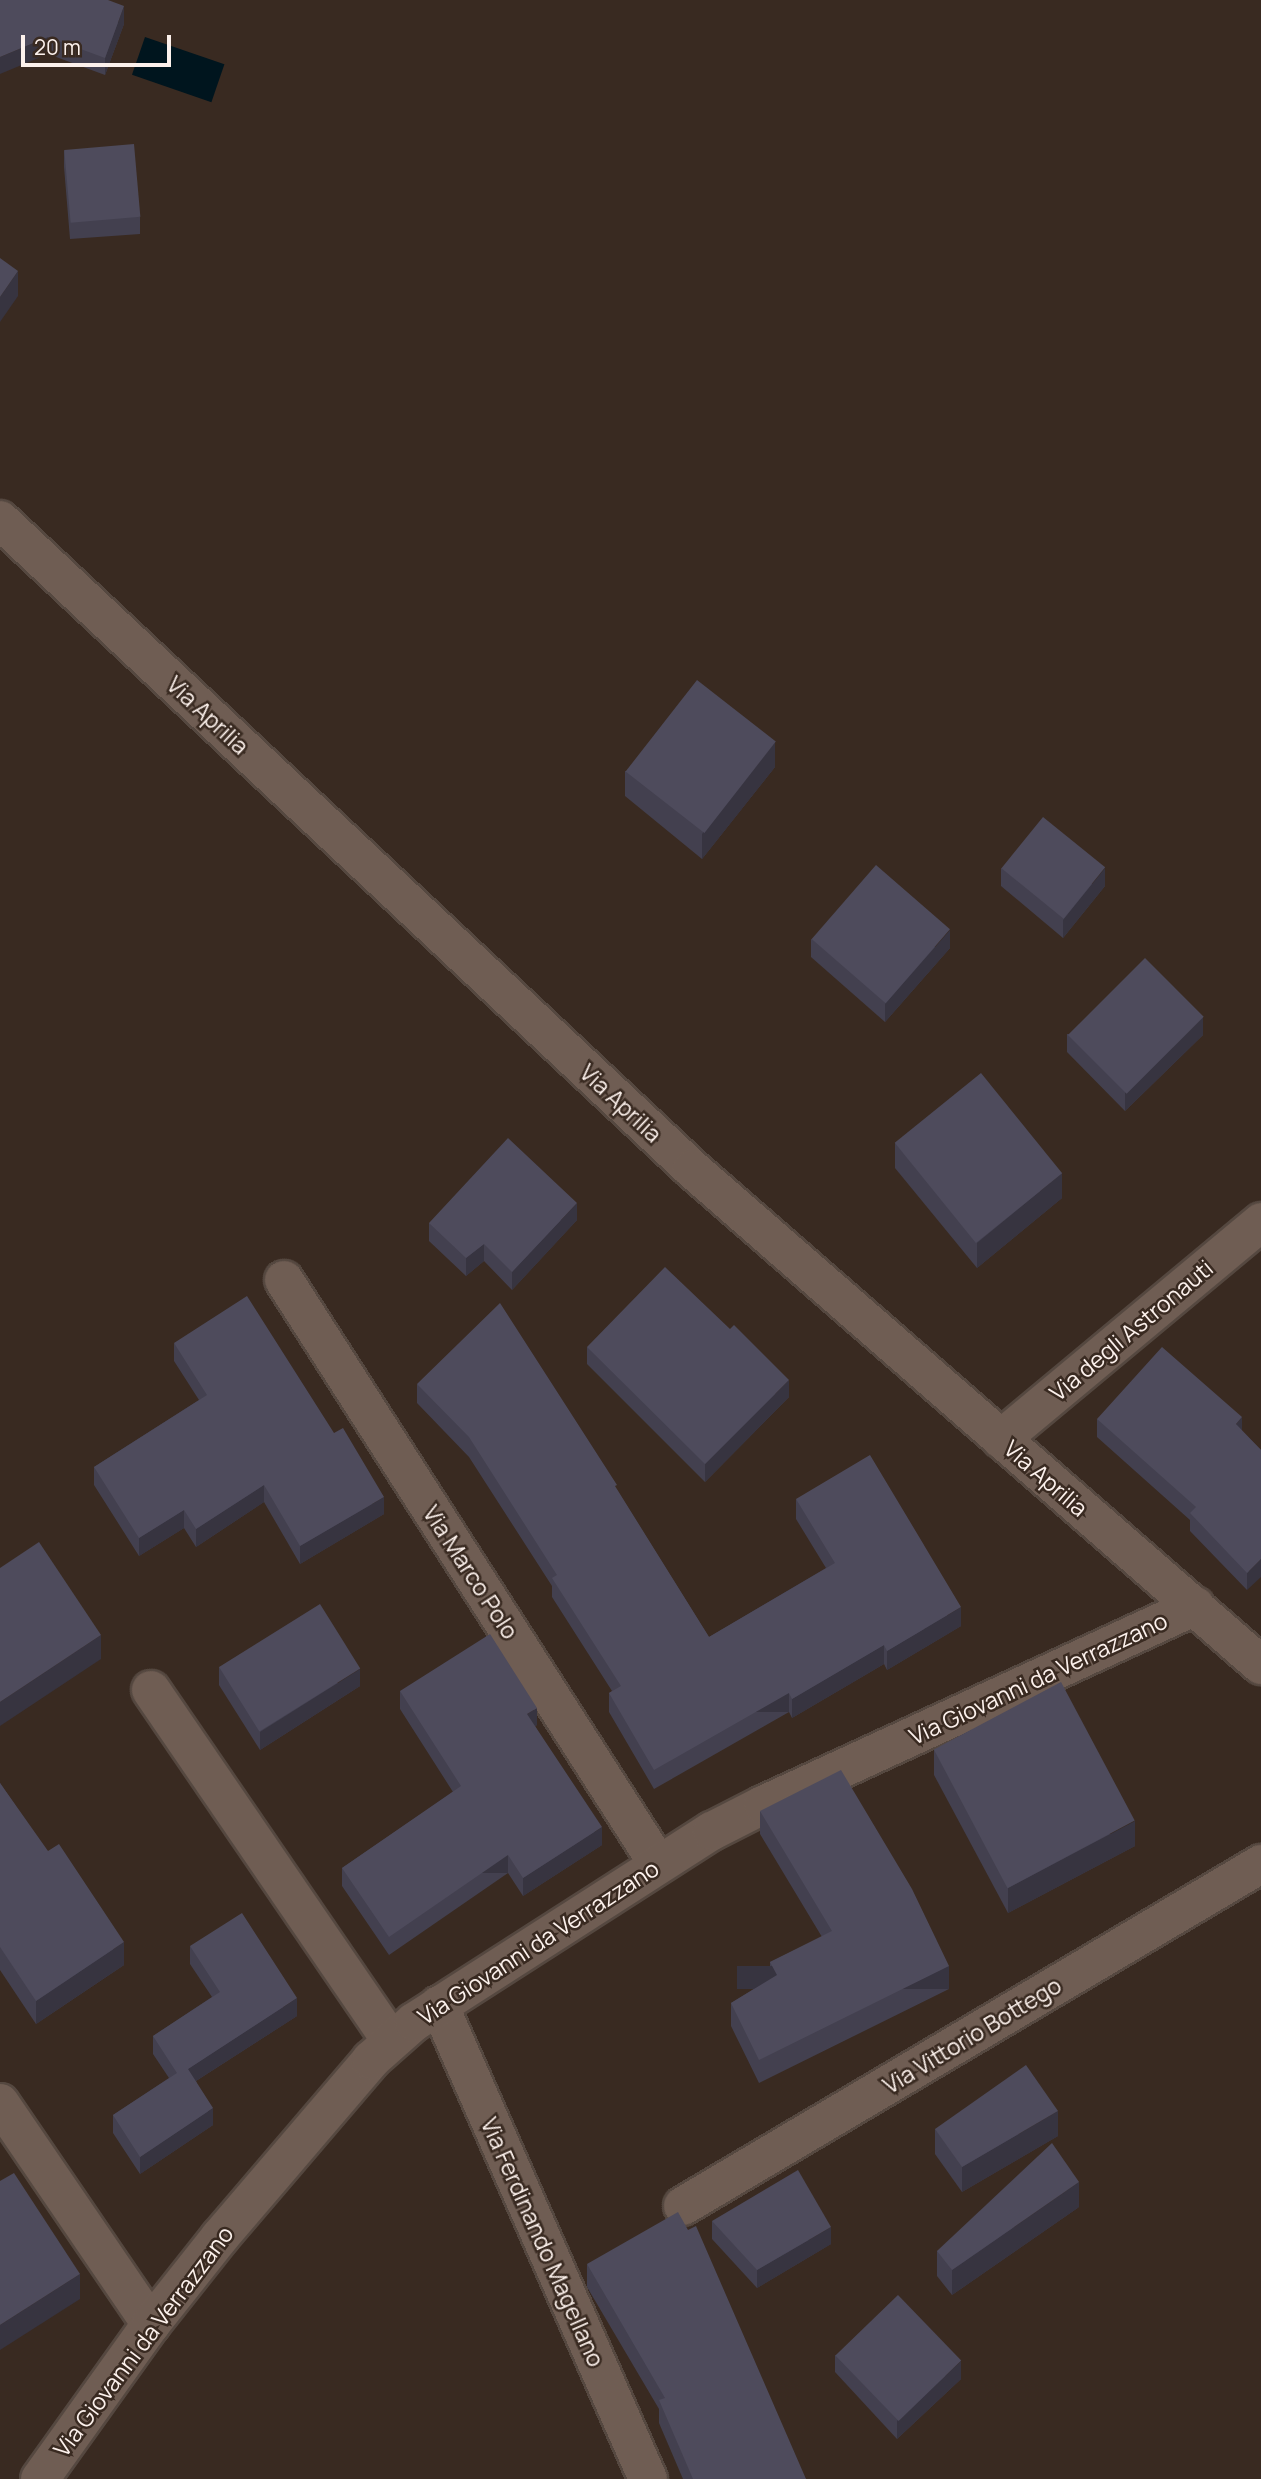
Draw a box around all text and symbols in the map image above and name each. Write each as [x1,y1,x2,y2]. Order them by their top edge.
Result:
scale bar [24,21,175,65]
text: 20 m [34,33,81,61]
street label: Via Aprilia [161,670,255,760]
street label: Via Aprilia [574,1058,668,1148]
street label: Via degli Astronauti [1044,1254,1218,1406]
street label: Via Aprilia [999,1434,1093,1522]
street label: Via Marco Polo [418,1500,524,1644]
street label: Via Giovanni da Verrazzano [905,1606,1171,1750]
street label: Via Giovanni da Verrazzano [412,1854,664,2030]
street label: Via Vittorio Bottego [878,1971,1066,2099]
street label: Via Ferdinando Magellano [476,2113,610,2371]
street label: Via Giovanni da Verrazzano [47,2220,239,2462]

